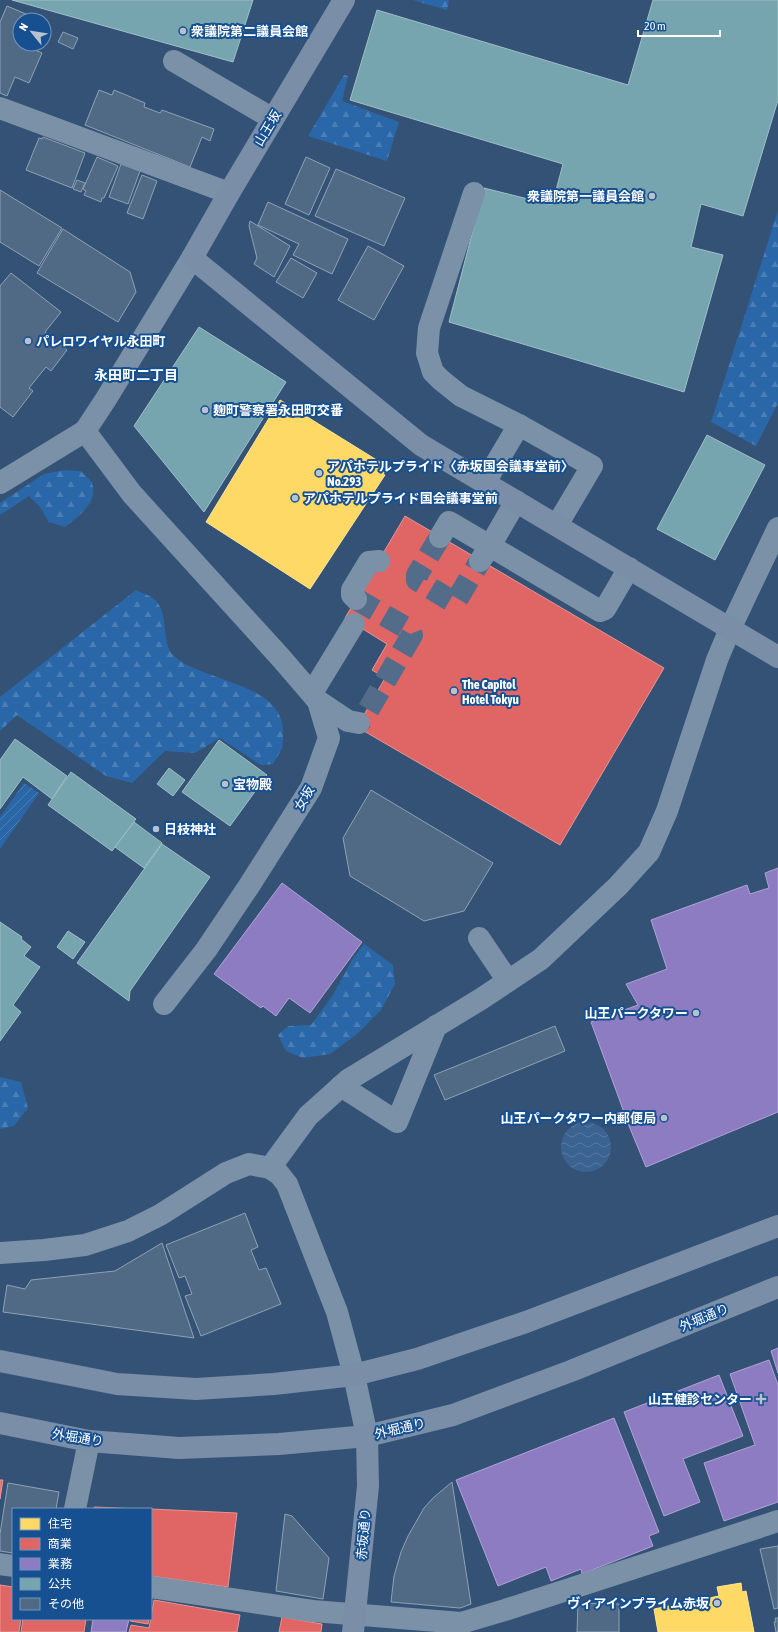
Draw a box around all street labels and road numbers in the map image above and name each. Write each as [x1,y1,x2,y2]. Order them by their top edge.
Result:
street label: 山王坂 [251,108,284,149]
street label: 女坂 [291,783,317,813]
street label: 外堀通り [677,1301,731,1334]
street label: 外堀通り [373,1415,427,1442]
street label: 外堀通り [51,1426,105,1449]
street label: 赤坂通り [354,1507,373,1561]

